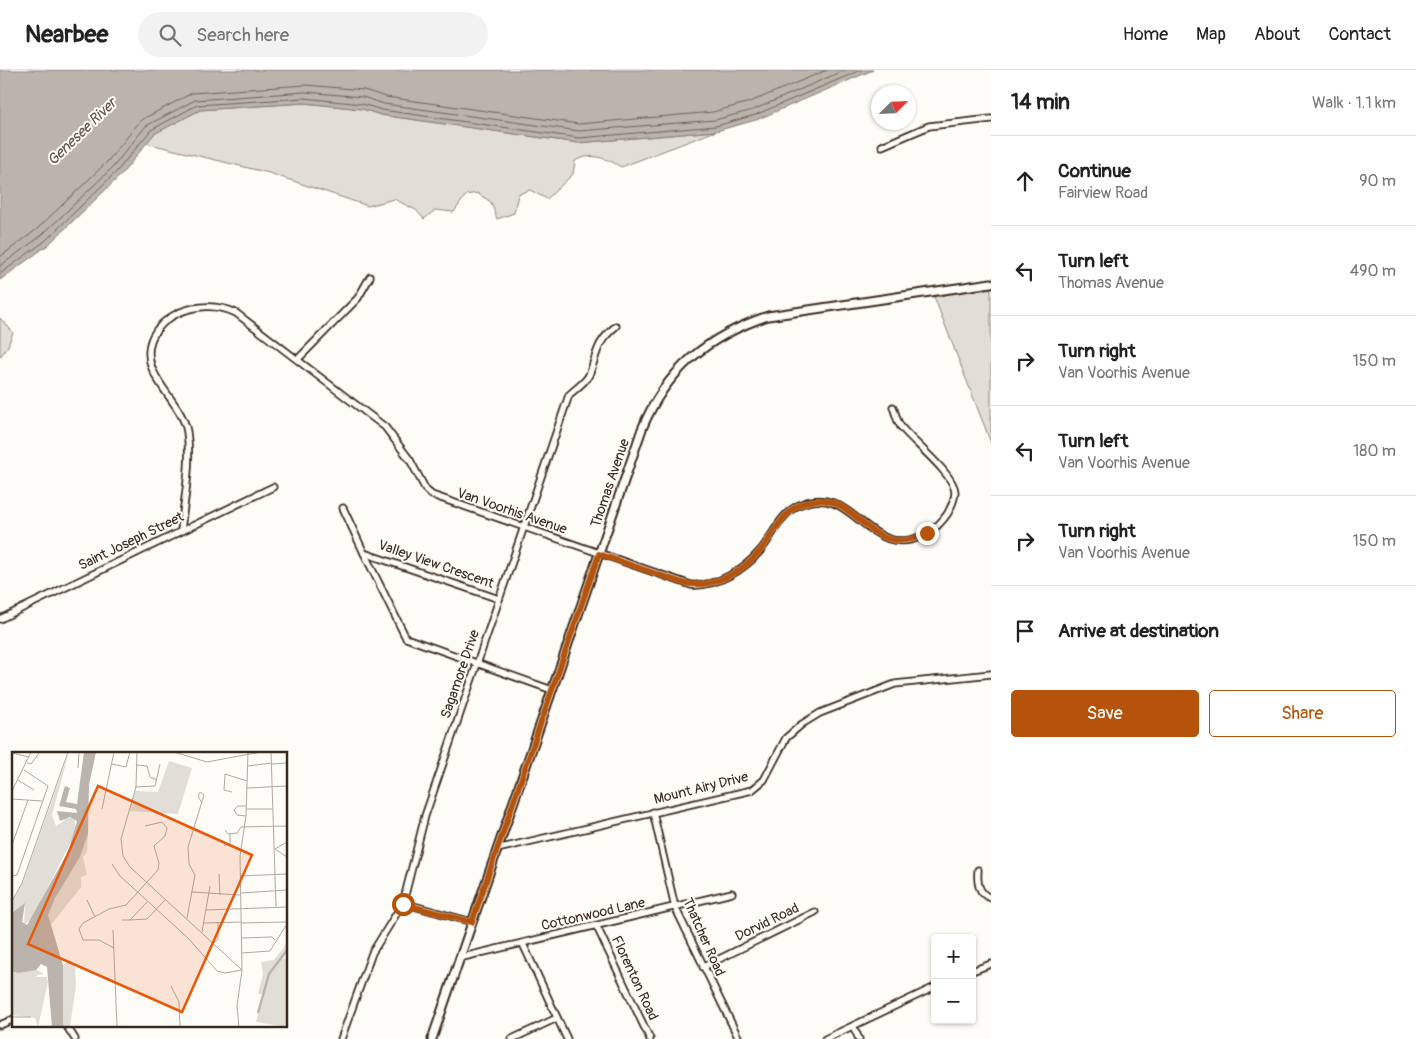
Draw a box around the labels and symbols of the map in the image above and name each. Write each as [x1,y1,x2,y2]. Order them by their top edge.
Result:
north arrow [871,85,916,130]
water label: Genesee River [43,93,122,170]
street label: Thomas Avenue [587,436,633,530]
street label: Van Voorhis Avenue [455,484,569,538]
street label: Saint Joseph Street [76,508,187,574]
route end [916,522,939,545]
street label: Valley View Crescent [376,536,497,592]
street label: Sagamore Drive [437,627,483,721]
inset map [12,752,288,1026]
street label: Mount Airy Drive [652,768,750,808]
route start [392,893,415,916]
street label: Cottonwood Lane [539,894,647,934]
street label: Thatcher Road [679,895,729,979]
street label: Dorvid Road [732,899,802,945]
street label: Florenton Road [608,933,662,1023]

